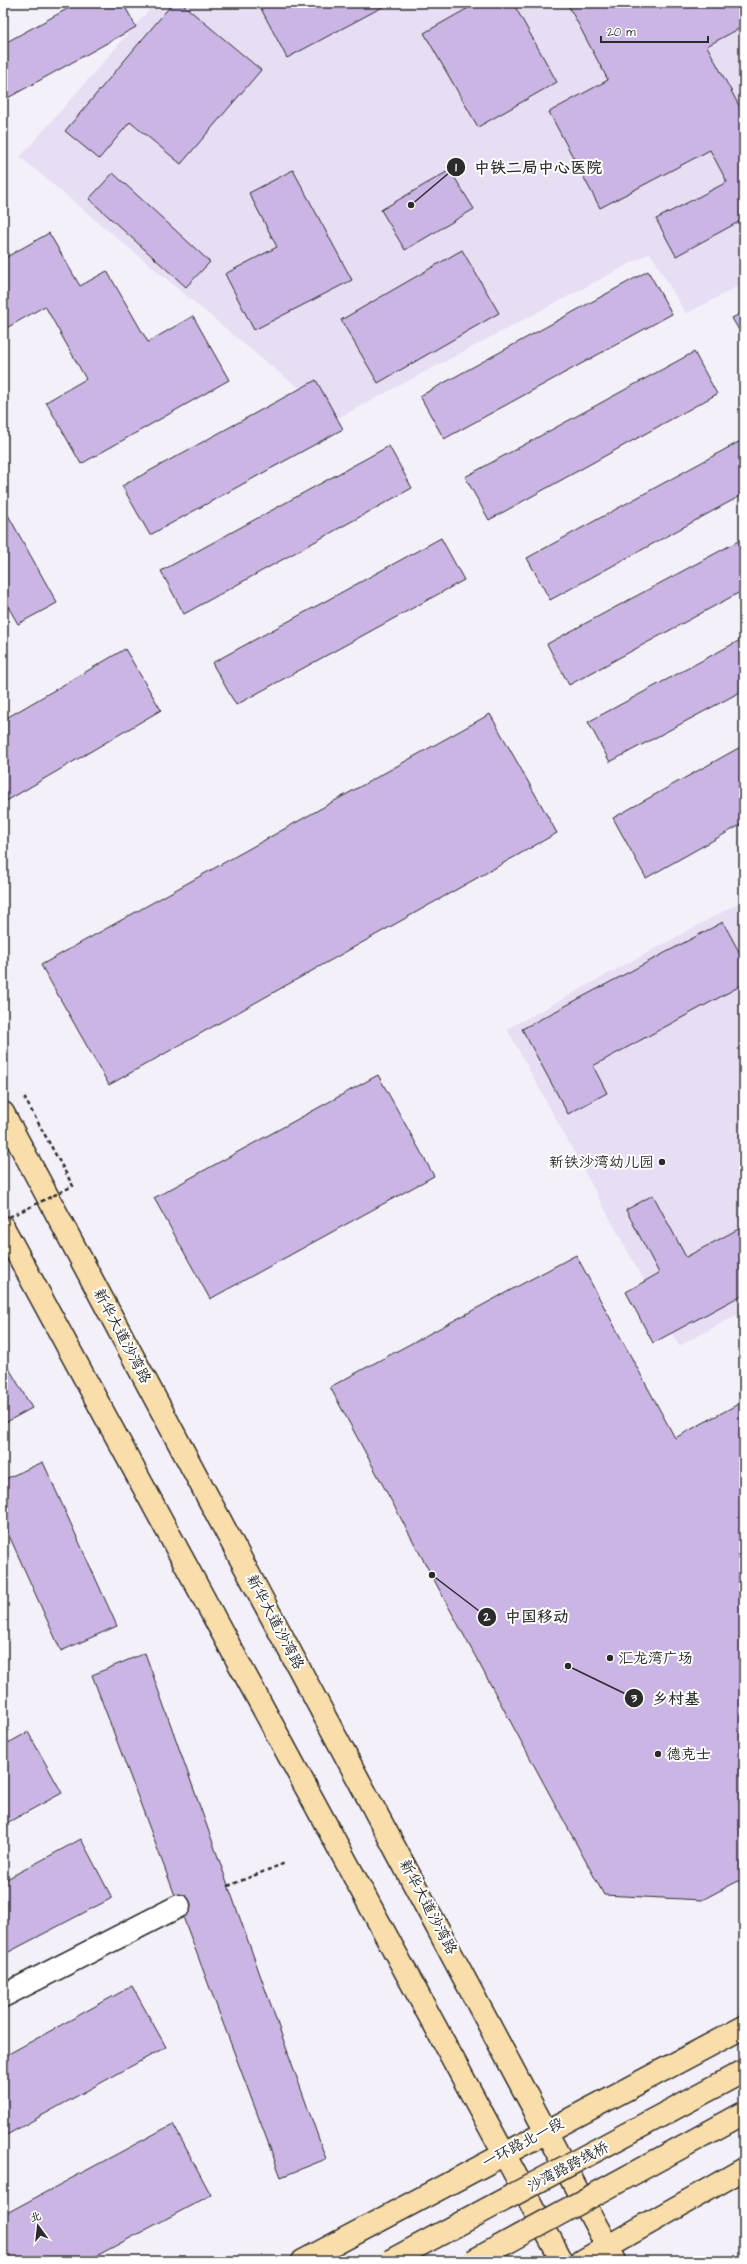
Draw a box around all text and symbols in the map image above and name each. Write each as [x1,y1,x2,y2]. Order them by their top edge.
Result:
scale bar [601,18,708,44]
text: 20 m [607,24,636,41]
callout: 中铁二局中心医院 [446,153,610,181]
text: 中铁二局中心医院 [474,157,602,179]
text: 1 [455,159,457,176]
place label: 新铁沙湾幼儿园 [549,1152,654,1173]
marker: 新铁沙湾幼儿园 [657,1157,667,1167]
street label: 新华大道沙湾路 [88,1285,156,1387]
street label: 新华大道沙湾路 [241,1571,309,1673]
callout: 中国移动 [477,1603,577,1631]
text: 中国移动 [505,1606,569,1628]
text: 2 [483,1609,491,1626]
place label: 汇龙湾广场 [618,1648,693,1669]
marker: 汇龙湾广场 [605,1653,615,1663]
callout: 乡村基 [624,1684,708,1712]
text: 乡村基 [652,1688,700,1710]
text: 3 [630,1690,638,1707]
place label: 德克士 [666,1744,711,1765]
marker: 德克士 [653,1749,663,1759]
street label: 新华大道沙湾路 [394,1856,462,1958]
street label: 一环路北一段 [478,2113,568,2173]
street label: 沙湾路跨线桥 [523,2137,613,2197]
north arrow [18,2206,58,2246]
text: 北 [28,2208,43,2225]

